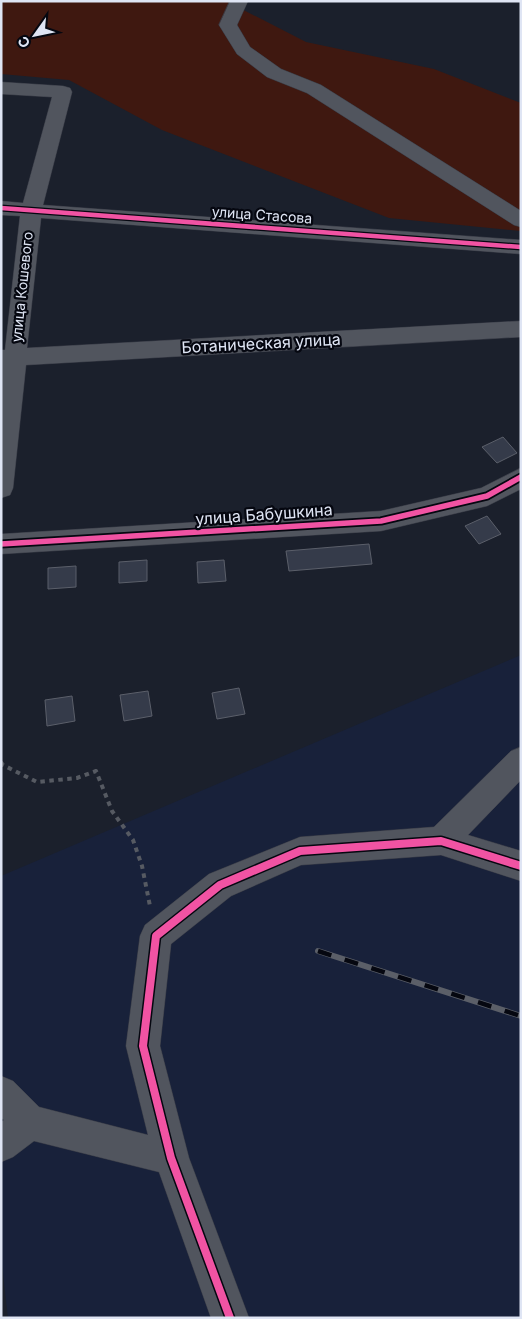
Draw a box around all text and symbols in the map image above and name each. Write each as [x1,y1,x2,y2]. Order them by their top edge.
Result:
north arrow [10,10,60,60]
text: С [14,33,34,51]
street label: улица Стасова [211,203,313,226]
street label: улица Кошевого [7,231,36,343]
street label: Ботаническая улица [181,329,341,357]
street label: улица Бабушкина [195,499,333,529]

